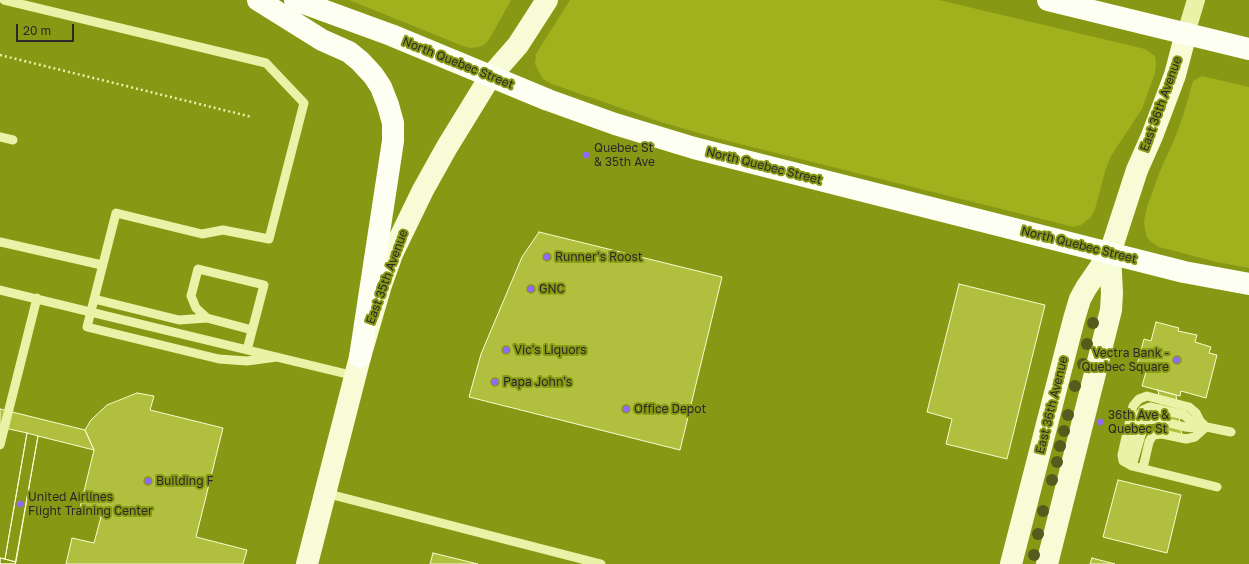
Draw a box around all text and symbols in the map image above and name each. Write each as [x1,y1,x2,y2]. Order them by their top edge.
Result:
scale bar [18,16,76,42]
text: 20 m [23,23,51,38]
street label: North Quebec Street [400,34,516,92]
street label: East 36th Avenue [1137,55,1185,153]
place label: Quebec St & 35th Ave [594,141,655,169]
street label: North Quebec Street [705,145,823,187]
marker: Quebec St & 35th Ave [581,150,591,160]
street label: North Quebec Street [1020,224,1138,266]
street label: East 35th Avenue [363,228,411,326]
place label: Runner's Roost [555,250,643,264]
marker: Runner's Roost [542,252,552,262]
place label: GNC [539,282,565,296]
marker: GNC [526,284,536,294]
place label: Vic's Liquors [514,343,587,357]
marker: Vic's Liquors [501,345,511,355]
place label: Vectra Bank - Quebec Square [1081,346,1169,374]
street label: East 36th Avenue [1033,355,1071,455]
marker: Vectra Bank - Quebec Square [1172,355,1182,365]
place label: Papa John's [503,375,572,389]
marker: Papa John's [490,377,500,387]
place label: Office Depot [634,402,706,416]
marker: Office Depot [621,404,631,414]
place label: 36th Ave & Quebec St [1108,408,1169,436]
marker: 36th Ave & Quebec St [1095,417,1105,427]
place label: Building F [156,474,214,488]
marker: Building F [143,476,153,486]
place label: United Airlines Flight Training Center [28,490,153,518]
marker: United Airlines Flight Training Center [15,499,25,509]

